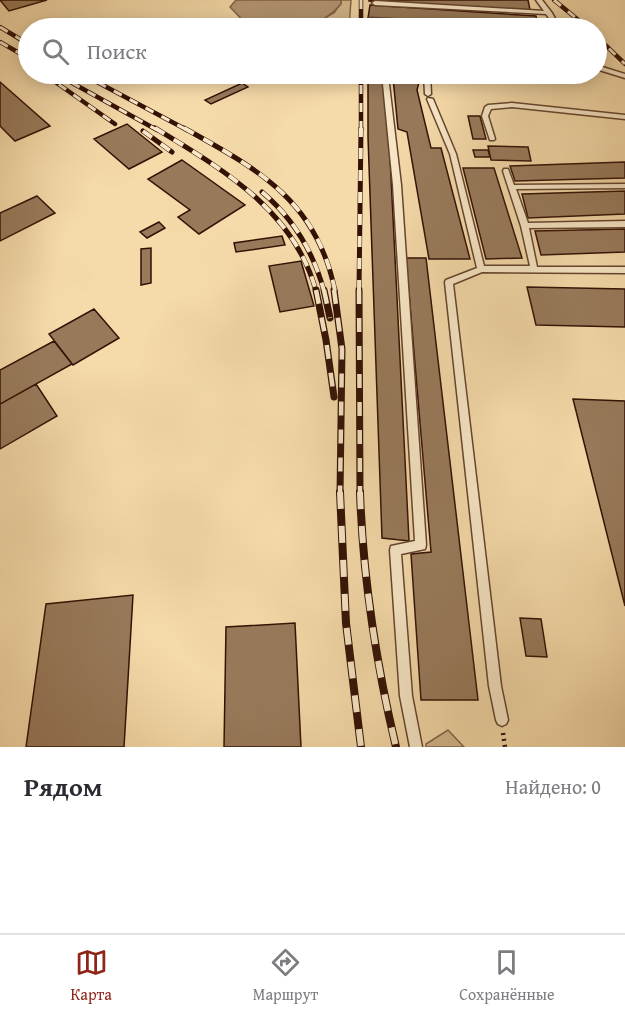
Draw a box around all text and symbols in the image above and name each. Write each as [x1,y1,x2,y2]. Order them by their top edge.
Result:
search box [18,18,607,84]
icon: search [39,35,72,68]
text: Поиск [87,35,147,67]
text: Рядом [24,767,102,806]
text: Найдено: 0 [505,772,601,801]
tab: Карта [70,946,112,1006]
tab: Маршрут [253,946,318,1006]
tab: Сохранённые [459,946,555,1006]

